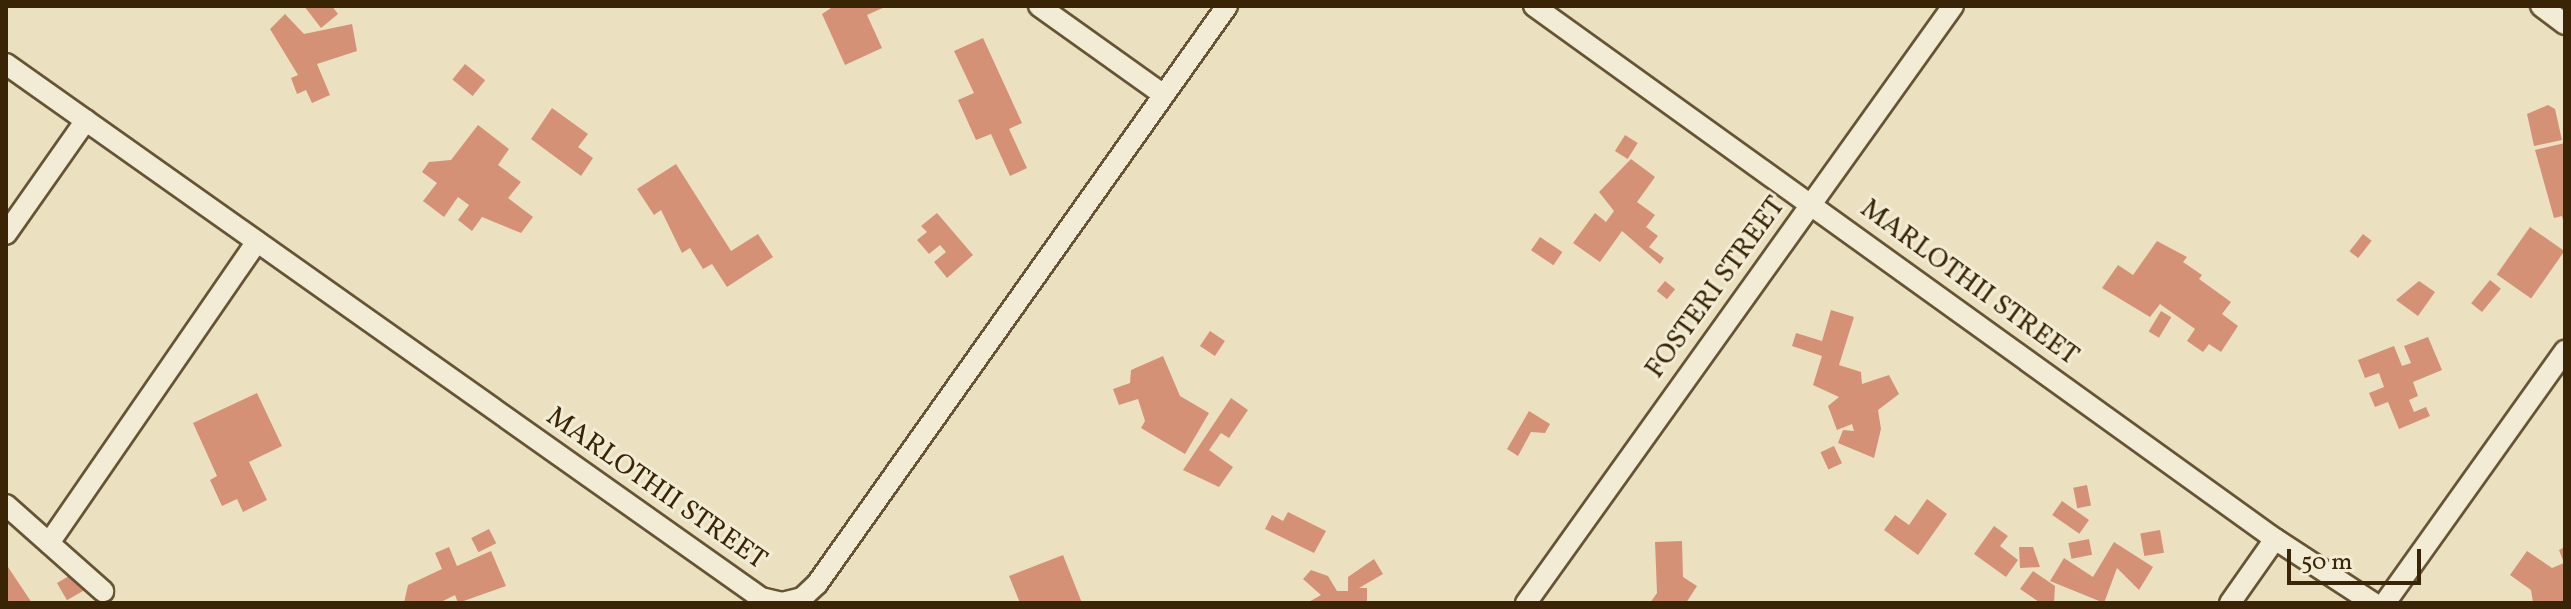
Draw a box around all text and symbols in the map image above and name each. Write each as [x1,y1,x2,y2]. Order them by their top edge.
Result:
street label: FOSTERI STREET [1639,191,1793,385]
street label: MARLOTHII STREET [1853,193,2085,373]
street label: MARLOTHII STREET [539,400,773,578]
scale bar [2291,533,2425,583]
text: 50 m [2301,546,2353,580]

